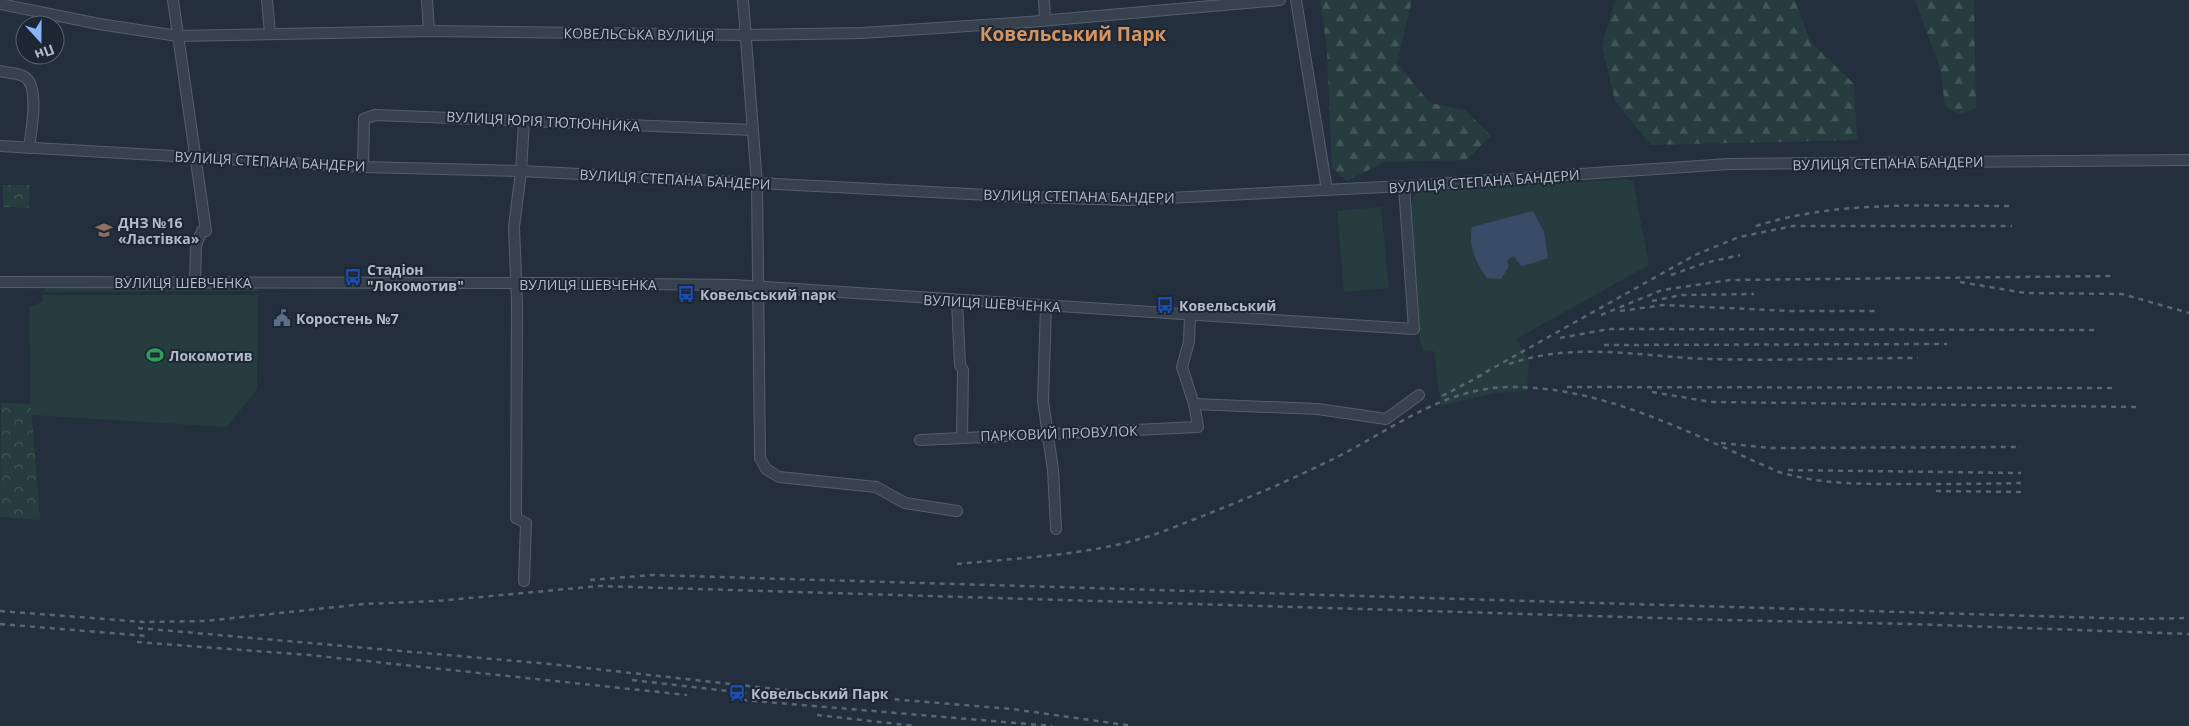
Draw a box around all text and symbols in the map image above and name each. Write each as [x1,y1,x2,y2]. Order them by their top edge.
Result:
north arrow [15,15,65,65]
district label: Ковельський Парк [980,21,1167,47]
street label: КОВЕЛЬСЬКА ВУЛИЦЯ [563,23,715,45]
text: Пн [32,40,57,65]
street label: ВУЛИЦЯ ЮРІЯ ТЮТЮННИКА [446,106,640,136]
street label: ВУЛИЦЯ СТЕПАНА БАНДЕРИ [174,147,366,175]
street label: ВУЛИЦЯ СТЕПАНА БАНДЕРИ [1792,152,1984,174]
street label: ВУЛИЦЯ СТЕПАНА БАНДЕРИ [579,165,771,193]
street label: ВУЛИЦЯ СТЕПАНА БАНДЕРИ [1388,165,1580,197]
street label: ВУЛИЦЯ СТЕПАНА БАНДЕРИ [983,185,1175,207]
place label: ДНЗ №16 «Ластівка» [118,213,200,248]
school or university icon: ДНЗ №16 «Ластівка» [94,220,114,240]
place label: Стадіон "Локомотив" [367,260,464,295]
bus stop icon: Стадіон "Локомотив" [343,267,363,287]
street label: ВУЛИЦЯ ШЕВЧЕНКА [114,273,252,292]
street label: ВУЛИЦЯ ШЕВЧЕНКА [519,275,657,294]
bus stop icon: Ковельський парк [676,284,696,304]
place label: Ковельський парк [700,285,836,304]
street label: ВУЛИЦЯ ШЕВЧЕНКА [923,290,1061,316]
bus stop icon: Ковельський [1155,295,1175,315]
place label: Ковельський [1179,296,1276,315]
public building icon: Коростень №7 [272,308,292,328]
place label: Коростень №7 [296,309,399,328]
sports icon: Локомотив [145,345,165,365]
place label: Локомотив [169,346,253,365]
street label: ПАРКОВИЙ ПРОВУЛОК [980,421,1138,445]
station icon: Ковельський Парк [727,683,747,703]
place label: Ковельський Парк [751,684,889,703]

